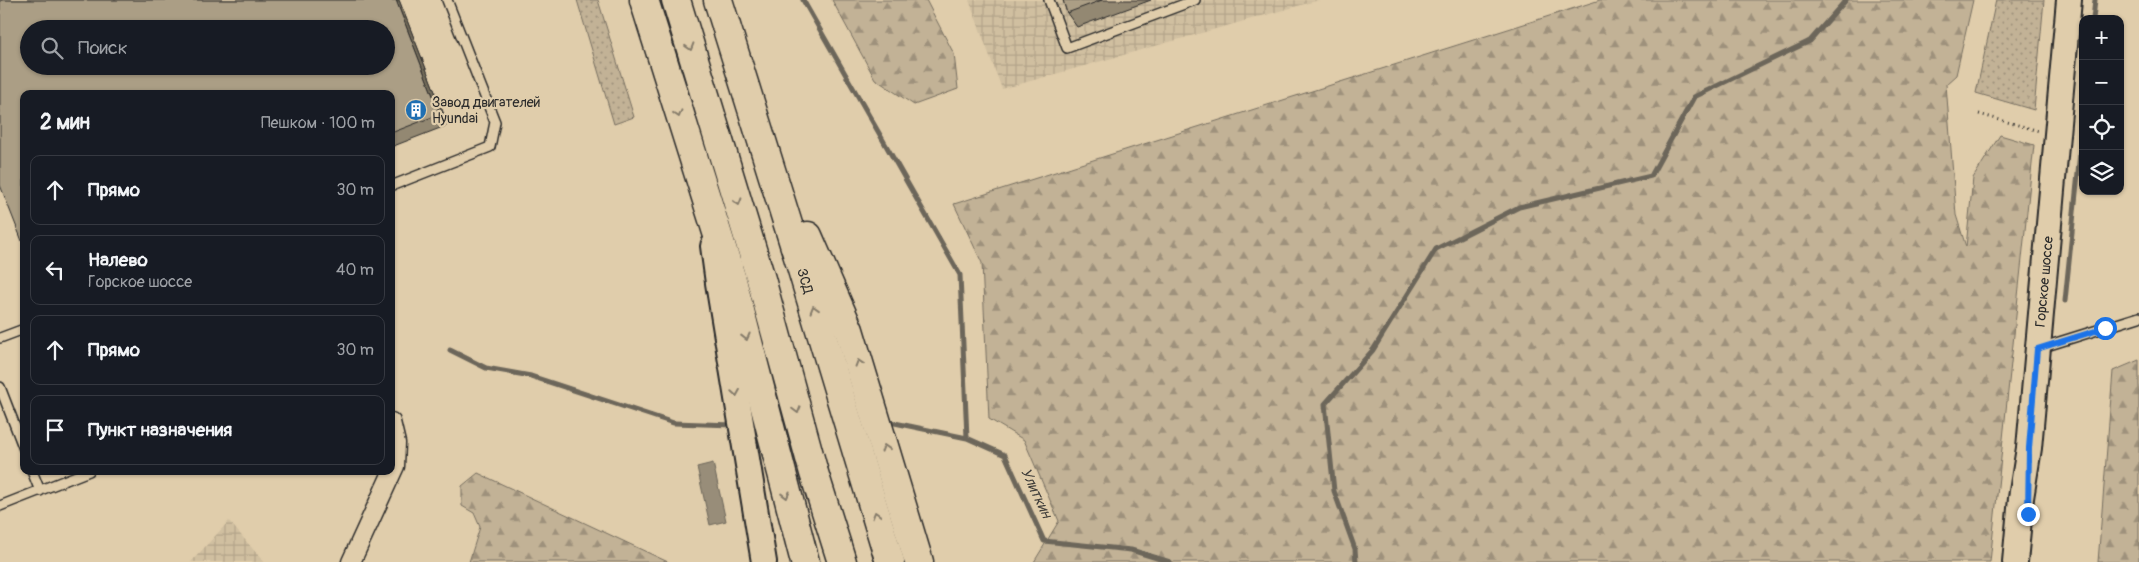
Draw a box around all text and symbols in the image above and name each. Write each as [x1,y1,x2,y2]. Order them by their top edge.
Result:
map controls [2079,15,2124,195]
button: + [2079,15,2124,60]
search box [20,20,395,75]
icon: search [38,34,66,62]
text: Поиск [78,36,128,60]
one-way arrow [685,42,695,50]
button: − [2079,60,2124,105]
place label: Завод двигателей Hyundai [432,94,540,127]
building icon: Завод двигателей Hyundai [404,98,428,122]
button: locate [2079,105,2124,150]
text: 2 мин [40,109,90,136]
one-way arrow [673,109,683,117]
text: Пешком · 100 m [261,113,375,133]
button: layers [2079,150,2124,195]
icon: ahead [41,176,69,204]
text: Прямо [88,178,140,202]
text: 30 m [336,180,374,200]
one-way arrow [732,197,742,206]
street label: Горское шоссе [2031,235,2056,328]
text: Налево [88,248,148,272]
icon: left [41,256,69,284]
text: 40 m [336,260,374,280]
street label: ЗСД [794,266,817,296]
text: Горское шоссе [88,272,192,292]
one-way arrow [810,306,820,314]
route start [2094,317,2117,340]
one-way arrow [741,333,751,341]
icon: ahead [41,336,69,364]
text: Прямо [88,338,140,362]
text: 30 m [336,340,374,360]
one-way arrow [854,359,864,367]
one-way arrow [730,389,740,398]
one-way arrow [791,406,801,414]
icon: arrive [41,416,69,444]
text: Пункт назначения [88,418,232,442]
one-way arrow [880,445,890,453]
water label: Улиткин [1016,465,1056,522]
one-way arrow [781,490,791,498]
route end [2017,503,2040,526]
one-way arrow [872,512,882,520]

